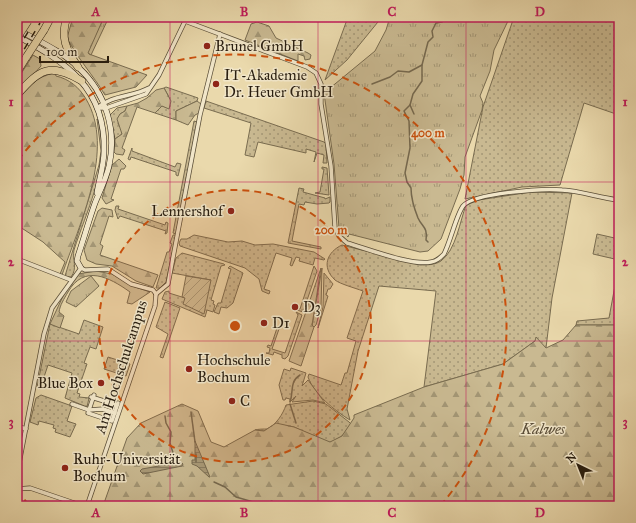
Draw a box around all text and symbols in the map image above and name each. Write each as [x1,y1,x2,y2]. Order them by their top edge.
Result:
text: A [91,4,101,20]
text: B [240,4,249,20]
text: C [388,4,397,20]
text: D [535,4,545,20]
place label: Brunel GmbH [215,37,304,55]
scale bar [40,38,108,64]
marker: Brunel GmbH [202,41,212,51]
text: 100 m [46,45,77,59]
place label: IT-Akademie Dr. Heuer GmbH [224,66,333,101]
marker: IT-Akademie Dr. Heuer GmbH [211,79,221,89]
text: 1 [8,94,14,110]
text: 1 [622,94,628,110]
text: 400 m [411,126,446,141]
place label: Lennershof [151,202,226,220]
marker: Lennershof [226,206,236,216]
text: 200 m [315,223,348,237]
text: 2 [8,254,15,270]
text: 2 [622,254,629,270]
street label: Am Hochschulcampus [91,298,151,437]
place label: D3 [303,298,321,316]
marker: D3 [290,302,300,312]
place label: D1 [272,314,290,332]
marker: D1 [259,318,269,328]
centre of rings [228,319,242,333]
place label: Hochschule Bochum [197,351,270,386]
marker: Hochschule Bochum [184,364,194,374]
place label: Blue Box [37,374,93,392]
marker: Blue Box [96,378,106,388]
place label: C [240,392,250,410]
marker: C [227,396,237,406]
text: 3 [8,414,14,430]
text: 3 [622,414,628,430]
park label: Kalwes [520,420,565,438]
north arrow [558,445,598,485]
place label: Ruhr-Universität Bochum [73,450,181,485]
text: N [564,450,580,466]
marker: Ruhr-Universität Bochum [60,463,70,473]
text: A [91,505,101,521]
text: B [240,505,249,521]
text: C [388,505,397,521]
text: D [535,505,545,521]

